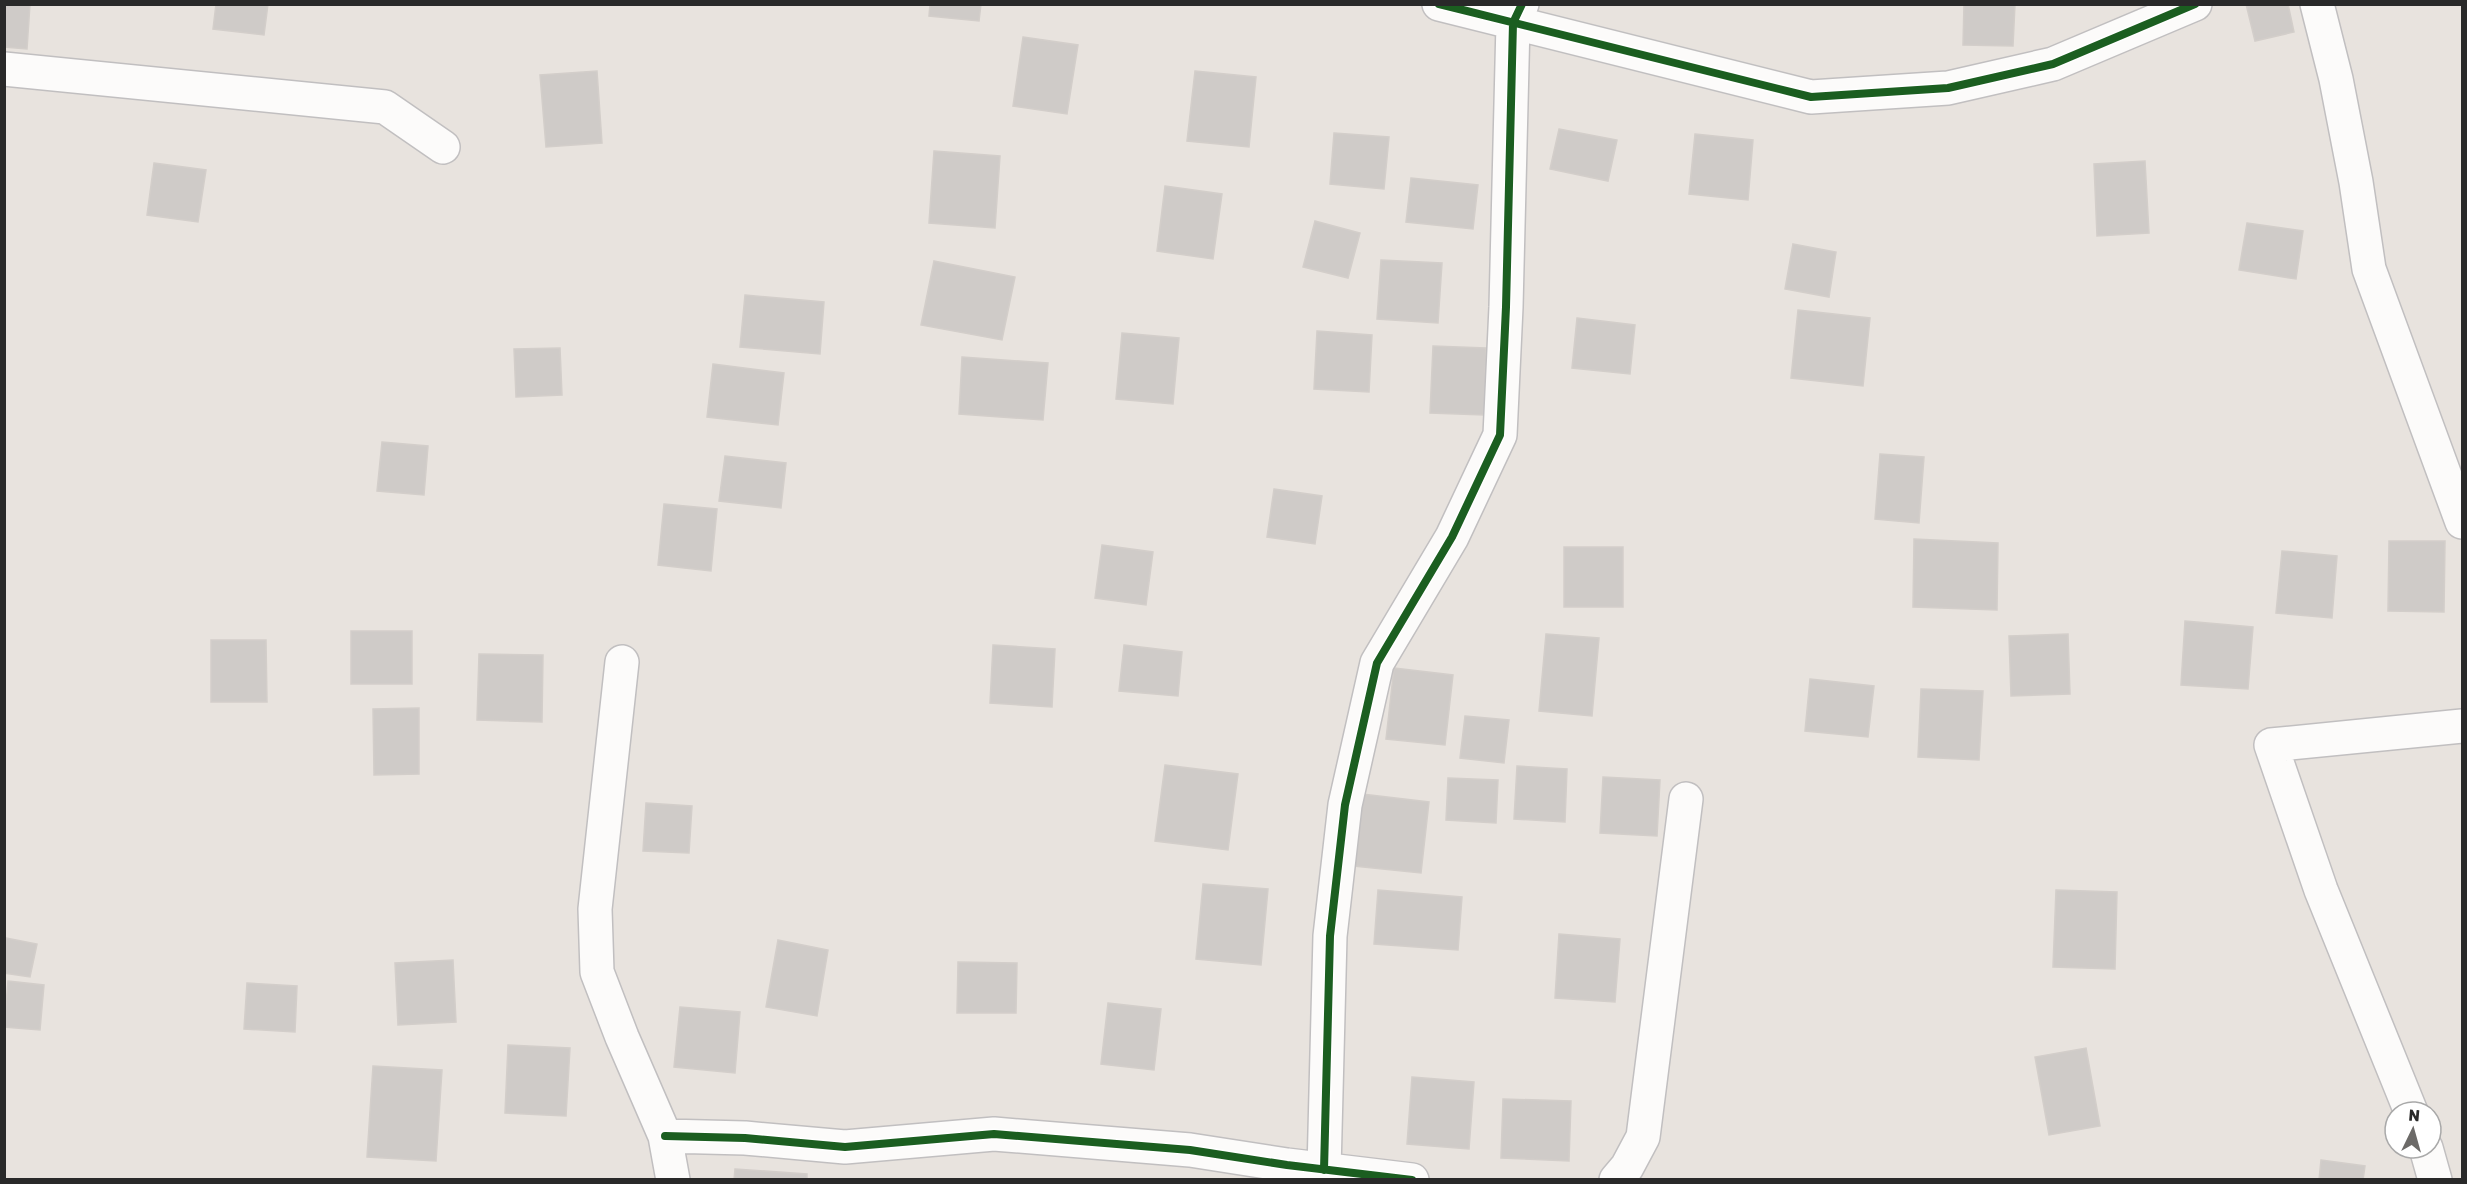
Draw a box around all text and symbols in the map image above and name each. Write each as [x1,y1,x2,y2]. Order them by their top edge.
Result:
north arrow [2383,1100,2443,1160]
text: N [2408,1106,2421,1126]

